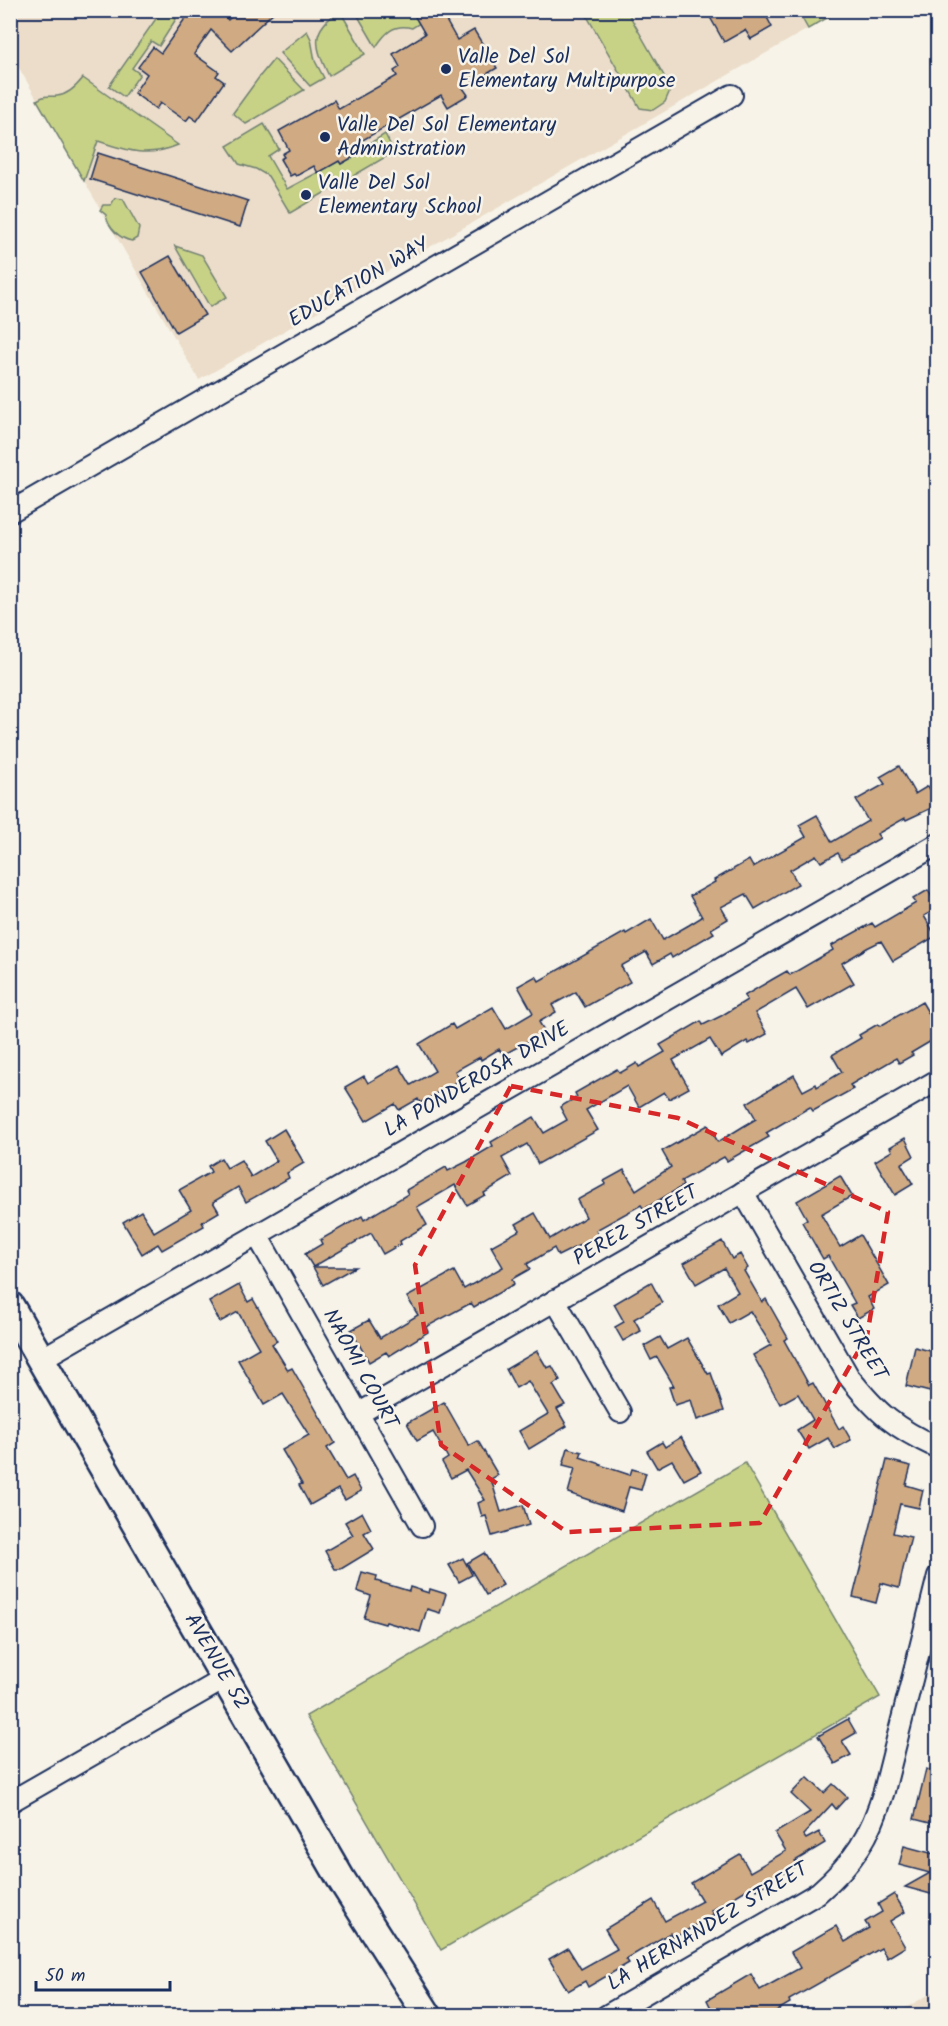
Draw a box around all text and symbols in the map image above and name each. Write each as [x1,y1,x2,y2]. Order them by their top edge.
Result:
place label: Valle Del Sol Elementary Multipurpose [458,41,676,98]
marker: Valle Del Sol Elementary Multipurpose [439,62,453,76]
place label: Valle Del Sol Elementary Administration [337,109,556,166]
marker: Valle Del Sol Elementary Administration [318,130,332,144]
place label: Valle Del Sol Elementary School [318,167,481,224]
marker: Valle Del Sol Elementary School [299,188,313,202]
street label: EDUCATION WAY [282,229,437,337]
street label: LA PONDEROSA DRIVE [378,1013,577,1147]
street label: PEREZ STREET [567,1176,706,1275]
street label: ORTIZ STREET [798,1255,897,1389]
street label: NAOMI COURT [313,1303,407,1437]
street label: AVENUE 52 [175,1607,257,1717]
street label: LA HERNANDEZ STREET [601,1853,817,2000]
scale bar [36,1954,170,1992]
text: 50 m [45,1962,85,1991]

